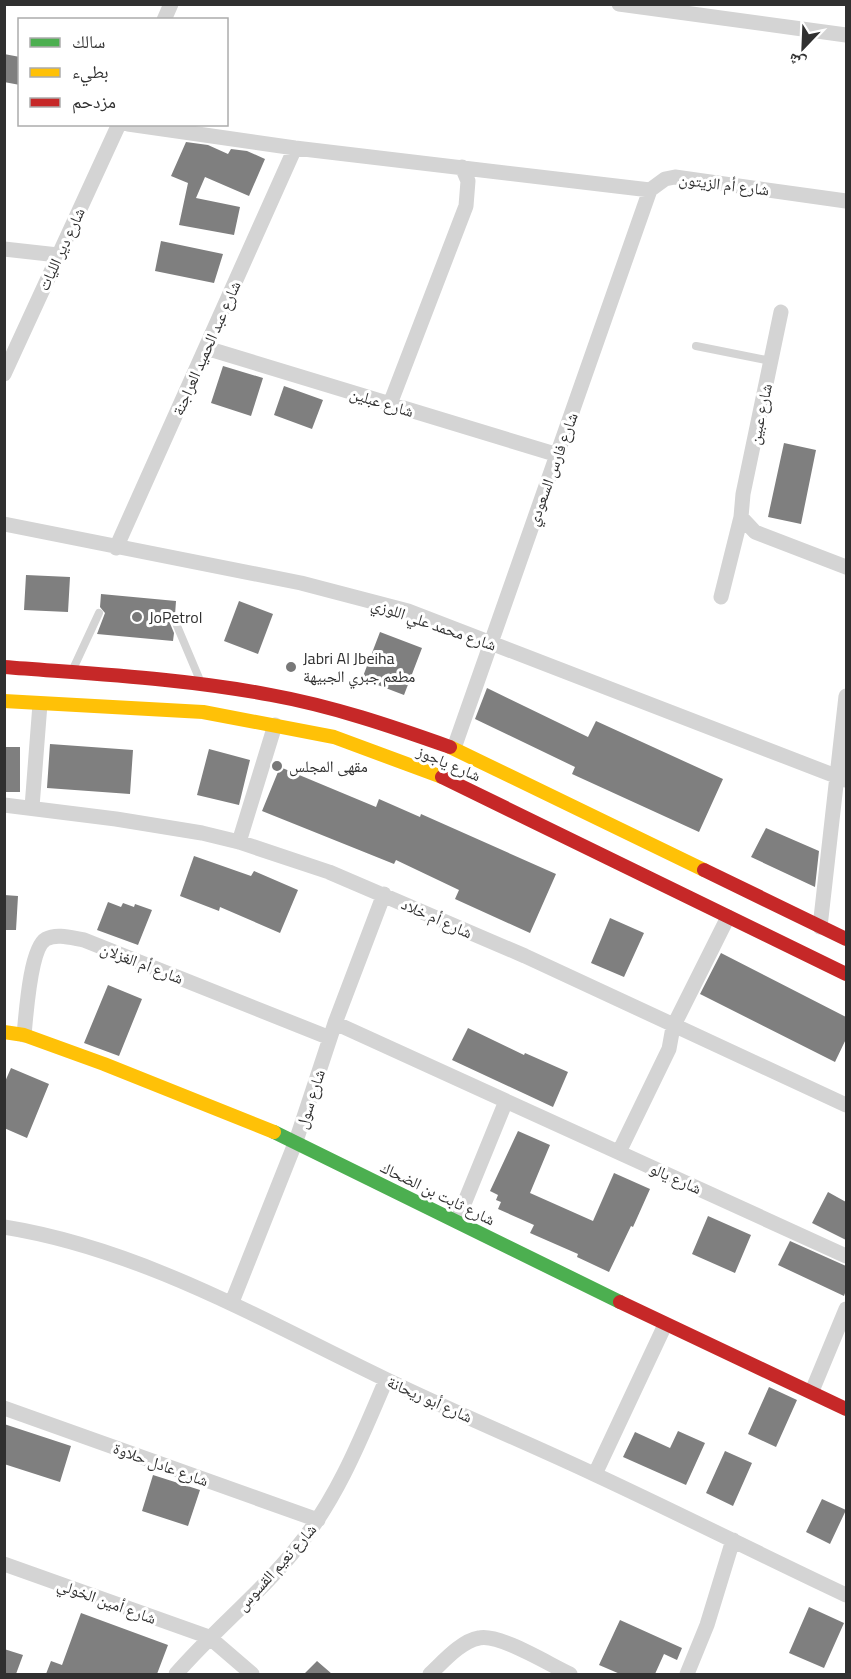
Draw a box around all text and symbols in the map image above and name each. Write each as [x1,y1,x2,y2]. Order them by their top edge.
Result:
legend [18,18,228,126]
north arrow [773,18,833,78]
text: سالك [72,28,105,55]
text: ش [785,47,810,76]
text: بطيء [72,58,109,87]
text: مزدحم [72,88,116,115]
street label: شارع أم الزيتون [677,167,771,201]
street label: شارع دير الليات [31,203,91,295]
street label: شارع عبد الحميد العراجنة [165,277,247,419]
street label: شارع عبلين [347,381,417,423]
street label: شارع عبين [742,381,778,447]
street label: شارع فارس السعودي [520,409,585,529]
street label: شارع محمد علي اللوزي [368,591,500,658]
place label: JoPetrol [149,605,203,629]
marker: JoPetrol [130,610,144,624]
place label: Jabri Al Jbeiha مطعم جبري الجبيهة [303,646,415,689]
marker: Jabri Al Jbeiha مطعم جبري الجبيهة [284,660,298,674]
street label: شارع ياجوز [412,738,485,787]
place label: مقهى المجلس [289,754,368,778]
marker: مقهى المجلس [270,759,284,773]
street label: شارع أم خلاد [398,892,476,944]
street label: شارع أم الغزلان [97,936,187,990]
street label: شارع سول [289,1066,331,1132]
street label: شارع ثابت بن الضحاك [377,1155,499,1231]
street label: شارع يالو [646,1156,706,1200]
street label: شارع أبو ريحانة [383,1369,477,1429]
street label: شارع عادل حلاوة [110,1436,212,1492]
street label: شارع نعيم القسوس [230,1518,322,1616]
street label: شارع أمين الخولي [54,1572,160,1631]

